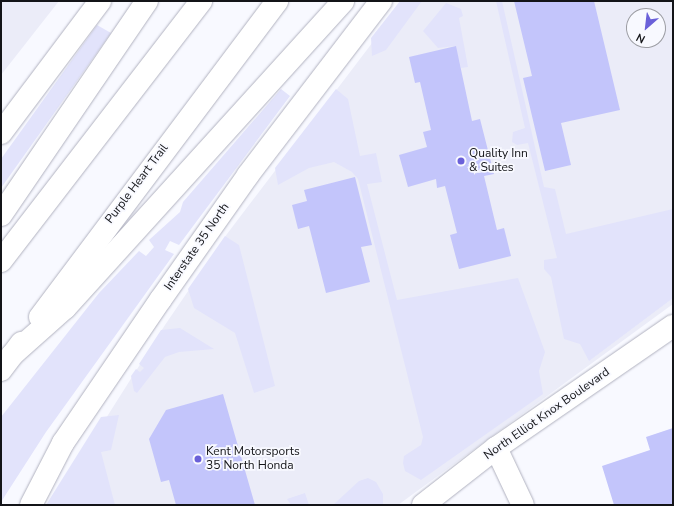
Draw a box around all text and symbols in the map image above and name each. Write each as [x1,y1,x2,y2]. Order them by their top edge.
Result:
north arrow [626,8,666,48]
text: N [633,30,648,47]
street label: Purple Heart Trail [103,142,171,226]
place label: Quality Inn & Suites [469,147,528,175]
marker: Quality Inn & Suites [456,156,466,166]
street label: Interstate 35 North [162,201,232,293]
street label: North Elliot Knox Boulevard [481,365,613,463]
place label: Kent Motorsports 35 North Honda [206,445,300,473]
marker: Kent Motorsports 35 North Honda [193,454,203,464]

